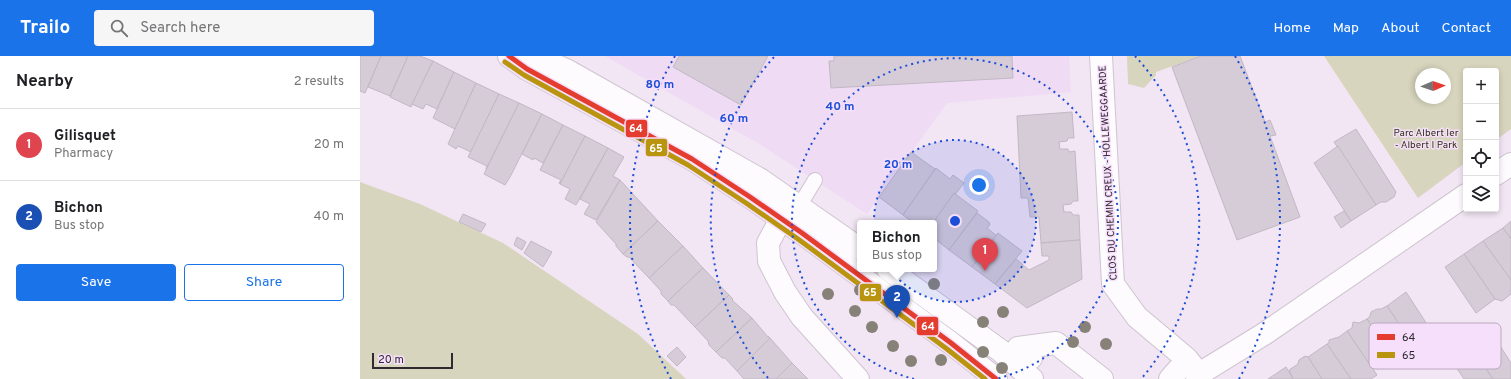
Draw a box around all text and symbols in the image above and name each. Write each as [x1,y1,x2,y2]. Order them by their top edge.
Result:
search box [94,10,374,46]
text: Trailo [20,16,70,40]
icon: search [108,17,130,39]
text: Search here [140,19,220,38]
text: Home [1274,20,1311,37]
text: Map [1333,20,1359,37]
text: About [1381,20,1420,37]
text: Contact [1442,20,1491,37]
street label: CLOS DU CHEMIN CREUX - HOLLEWEGGAARDE [1096,65,1121,281]
north arrow [1415,68,1451,104]
map controls [1463,68,1499,212]
button: + [1463,68,1499,104]
text: Nearby [16,71,73,93]
text: 2 results [294,74,344,90]
text: 80 m [646,77,674,93]
text: 40 m [825,99,855,115]
button: − [1463,104,1499,140]
text: 60 m [720,111,748,127]
line badge: 64 [625,119,648,138]
text: 64 [629,122,643,136]
text: Gilisquet [54,127,116,146]
park label: Parc Albert Ier - Albert I Park [1393,127,1459,152]
text: 1 [26,137,32,153]
text: 20 m [314,137,344,153]
line badge: 65 [645,138,668,157]
button: locate [1463,140,1499,176]
text: 65 [649,142,663,156]
text: Pharmacy [54,146,113,162]
text: 20 m [884,157,912,173]
your location [969,175,989,195]
button: layers [1463,176,1499,212]
text: Bichon [54,199,103,218]
text: 2 [25,209,33,225]
text: 40 m [314,209,344,225]
centre of rings [948,214,962,228]
text: Bus stop [54,218,104,234]
popup [857,220,937,272]
text: Bichon [872,229,921,248]
pin: 1 [972,238,998,271]
text: Bus stop [872,248,922,264]
button: Save [16,264,176,301]
button: Share [184,264,344,301]
line badge: 65 [859,283,882,302]
pin: 2 [884,285,910,318]
text: 65 [863,286,877,300]
line badge: 64 [916,316,939,336]
text: 64 [921,320,935,334]
legend [1369,323,1501,369]
text: 64 [1402,331,1416,345]
text: 65 [1402,349,1416,363]
scale bar [372,351,453,370]
text: 20 m [378,353,404,367]

